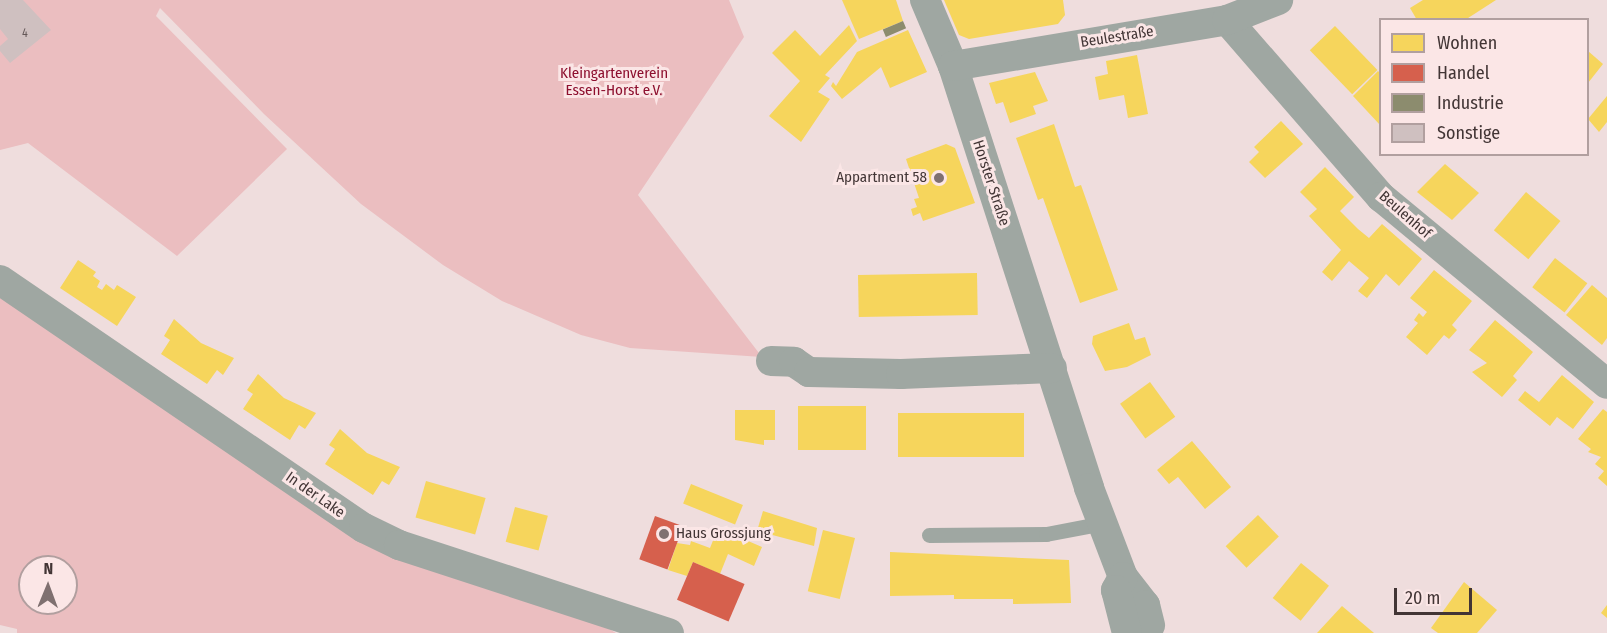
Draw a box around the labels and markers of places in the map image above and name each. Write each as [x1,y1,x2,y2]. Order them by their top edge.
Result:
place label: Appartment 58 [836,169,927,187]
marker: Appartment 58 [932,171,946,185]
place label: Haus Grossjung [676,525,771,543]
marker: Haus Grossjung [657,527,671,541]

